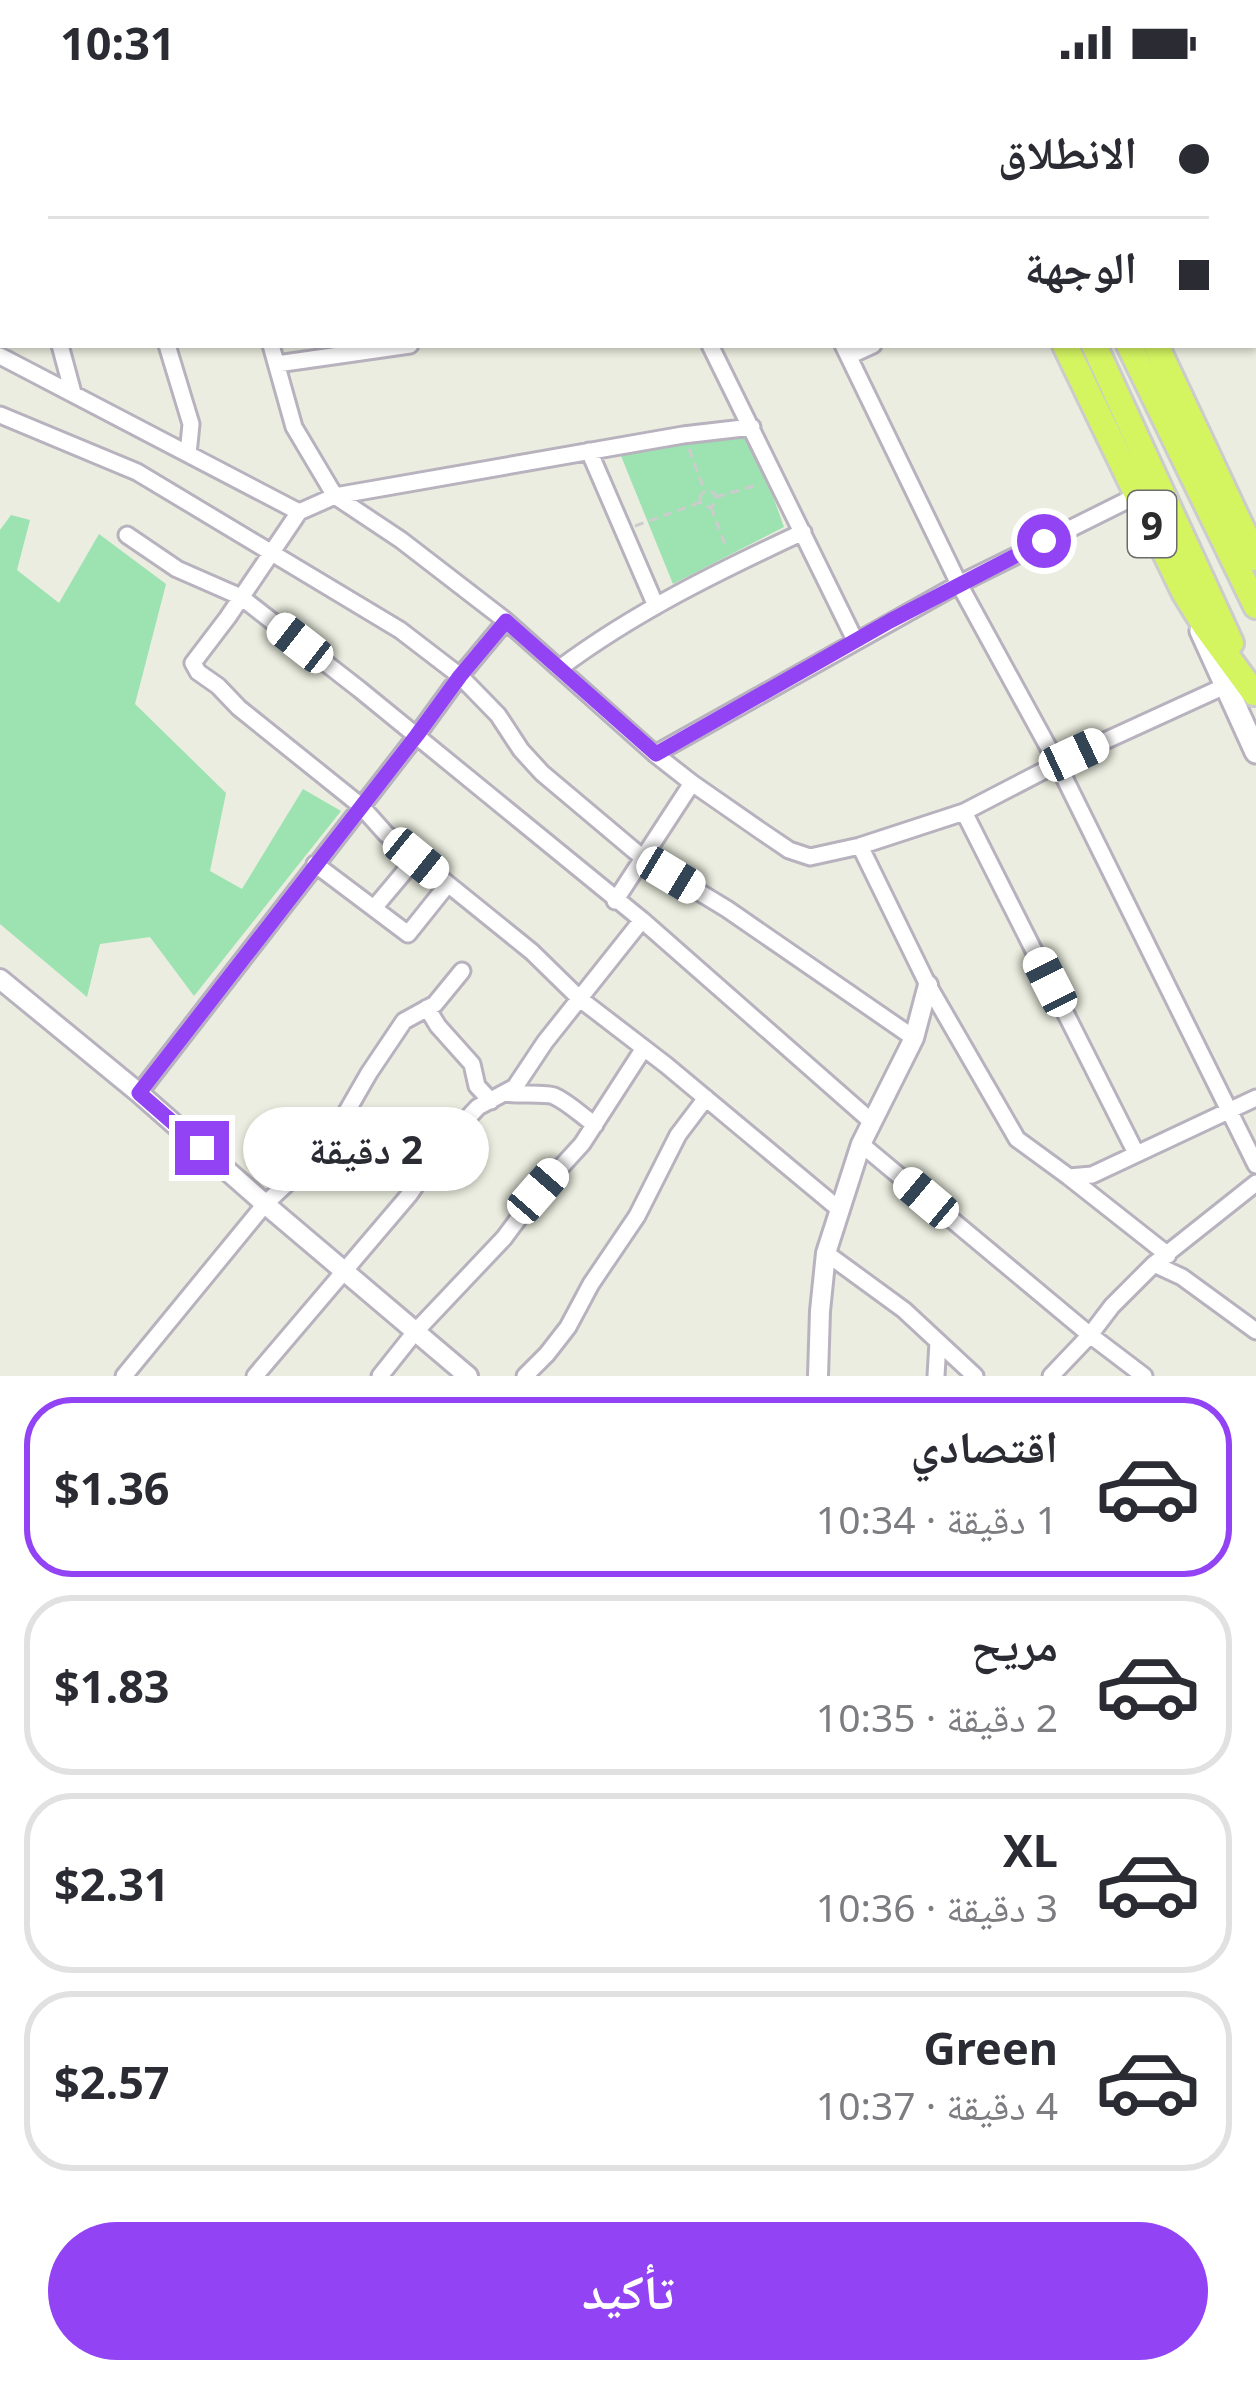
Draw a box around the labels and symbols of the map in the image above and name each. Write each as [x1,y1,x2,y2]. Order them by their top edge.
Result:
road number: 9 [1128,491,1176,557]
route start [1017,514,1071,568]
car [261,607,339,679]
car [1034,723,1114,787]
car [377,821,455,895]
car [631,841,711,909]
car [1018,942,1082,1022]
callout: 2 دقيقة [244,1106,490,1190]
route end [175,1121,229,1175]
car [501,1152,575,1230]
car [887,1161,965,1235]

